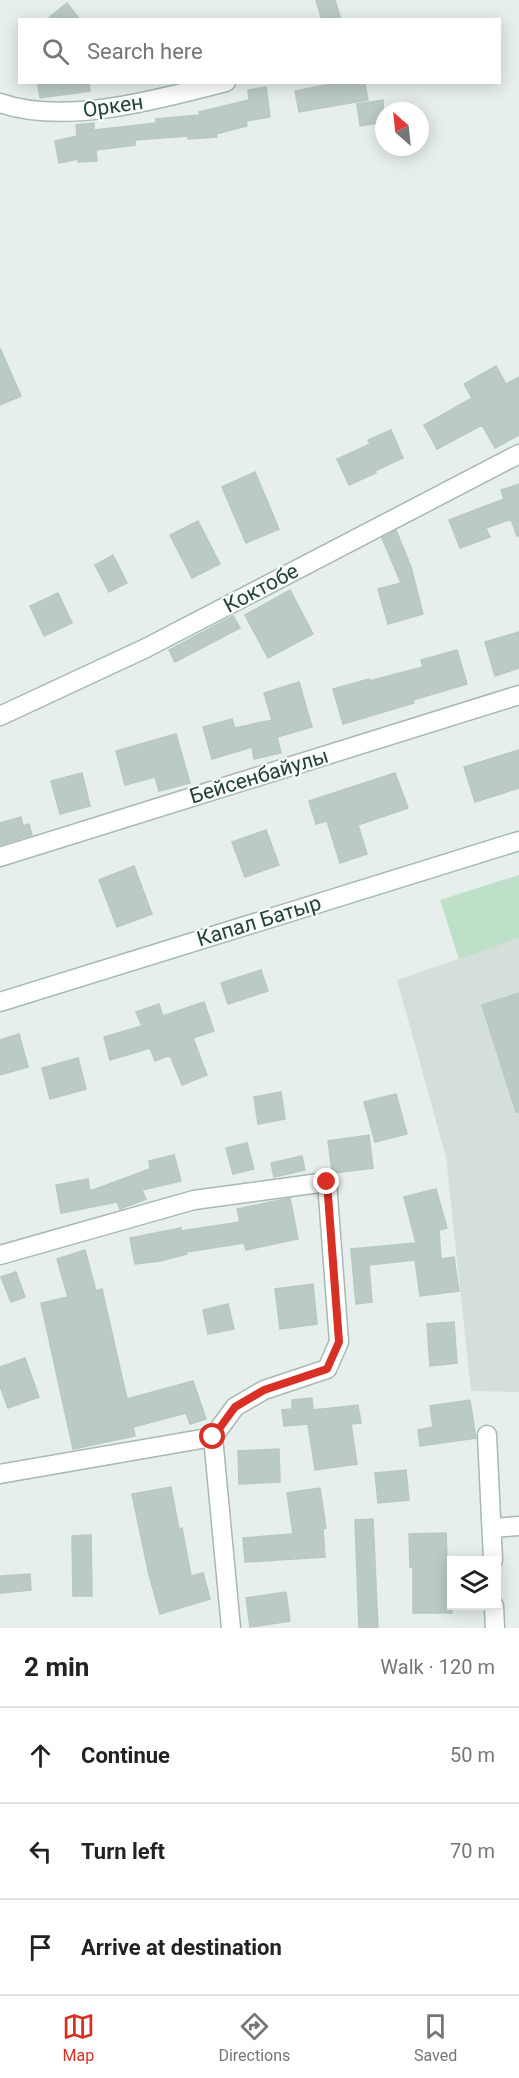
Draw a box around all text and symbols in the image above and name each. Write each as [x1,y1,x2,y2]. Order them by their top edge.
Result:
search box [18,18,501,84]
icon: search [39,35,72,68]
text: Search here [87,39,203,64]
street label: Оркен [81,90,145,122]
north arrow [375,102,429,156]
street label: Коктобе [220,558,302,618]
street label: Бейсенбайулы [187,743,331,809]
street label: Капал Батыр [194,891,324,951]
route end [313,1168,339,1194]
route start [199,1423,225,1449]
map controls [447,1556,501,1610]
button: layers [447,1556,501,1610]
text: 2 min [24,1652,89,1682]
text: Walk · 120 m [380,1655,495,1679]
icon: ahead [24,1739,57,1772]
text: Continue [81,1743,170,1768]
text: 50 m [450,1743,495,1767]
icon: left [24,1835,57,1868]
text: Turn left [81,1839,165,1864]
text: 70 m [450,1839,495,1863]
icon: arrive [24,1931,57,1964]
text: Arrive at destination [81,1935,282,1960]
tab: Map [62,2010,95,2065]
tab: Directions [218,2010,290,2065]
tab: Saved [414,2010,457,2065]

